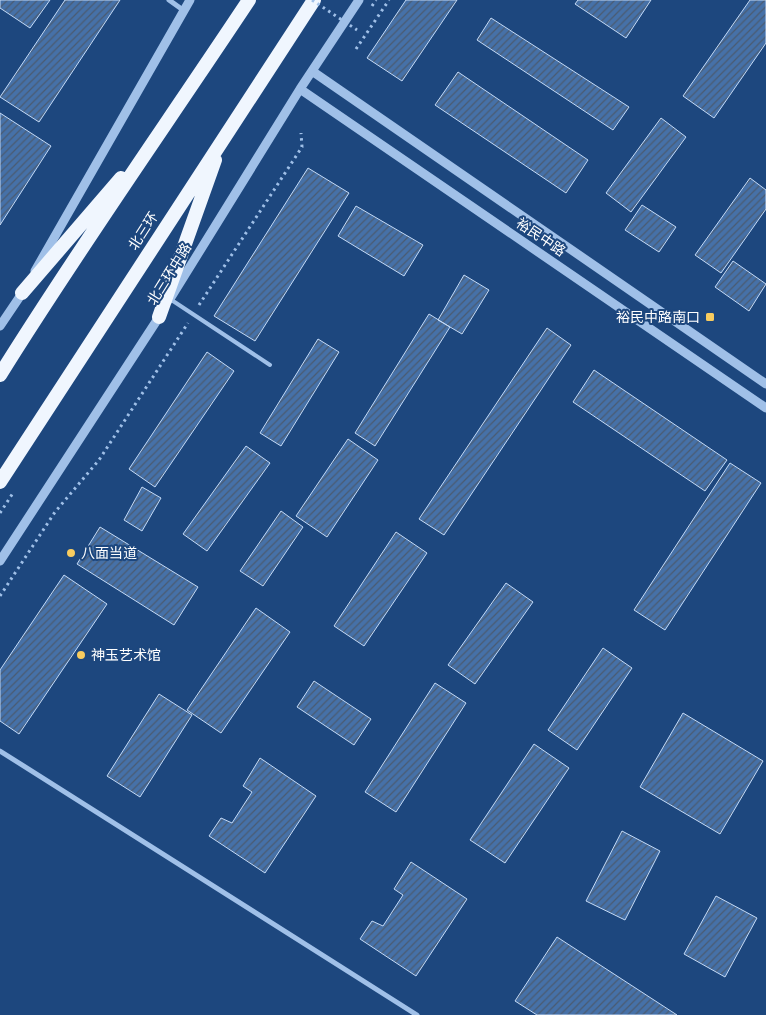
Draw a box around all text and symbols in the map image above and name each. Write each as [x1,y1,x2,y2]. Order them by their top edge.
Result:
street label: 北三环 [124,208,162,254]
street label: 裕民中路 [513,214,569,260]
street label: 北三环中路 [143,240,195,308]
place label: 裕民中路南口 [616,308,700,326]
marker: 裕民中路南口 [704,311,716,323]
place label: 八面当道 [81,544,137,562]
marker: 八面当道 [65,547,77,559]
place label: 神玉艺术馆 [91,646,161,664]
marker: 神玉艺术馆 [75,649,87,661]

